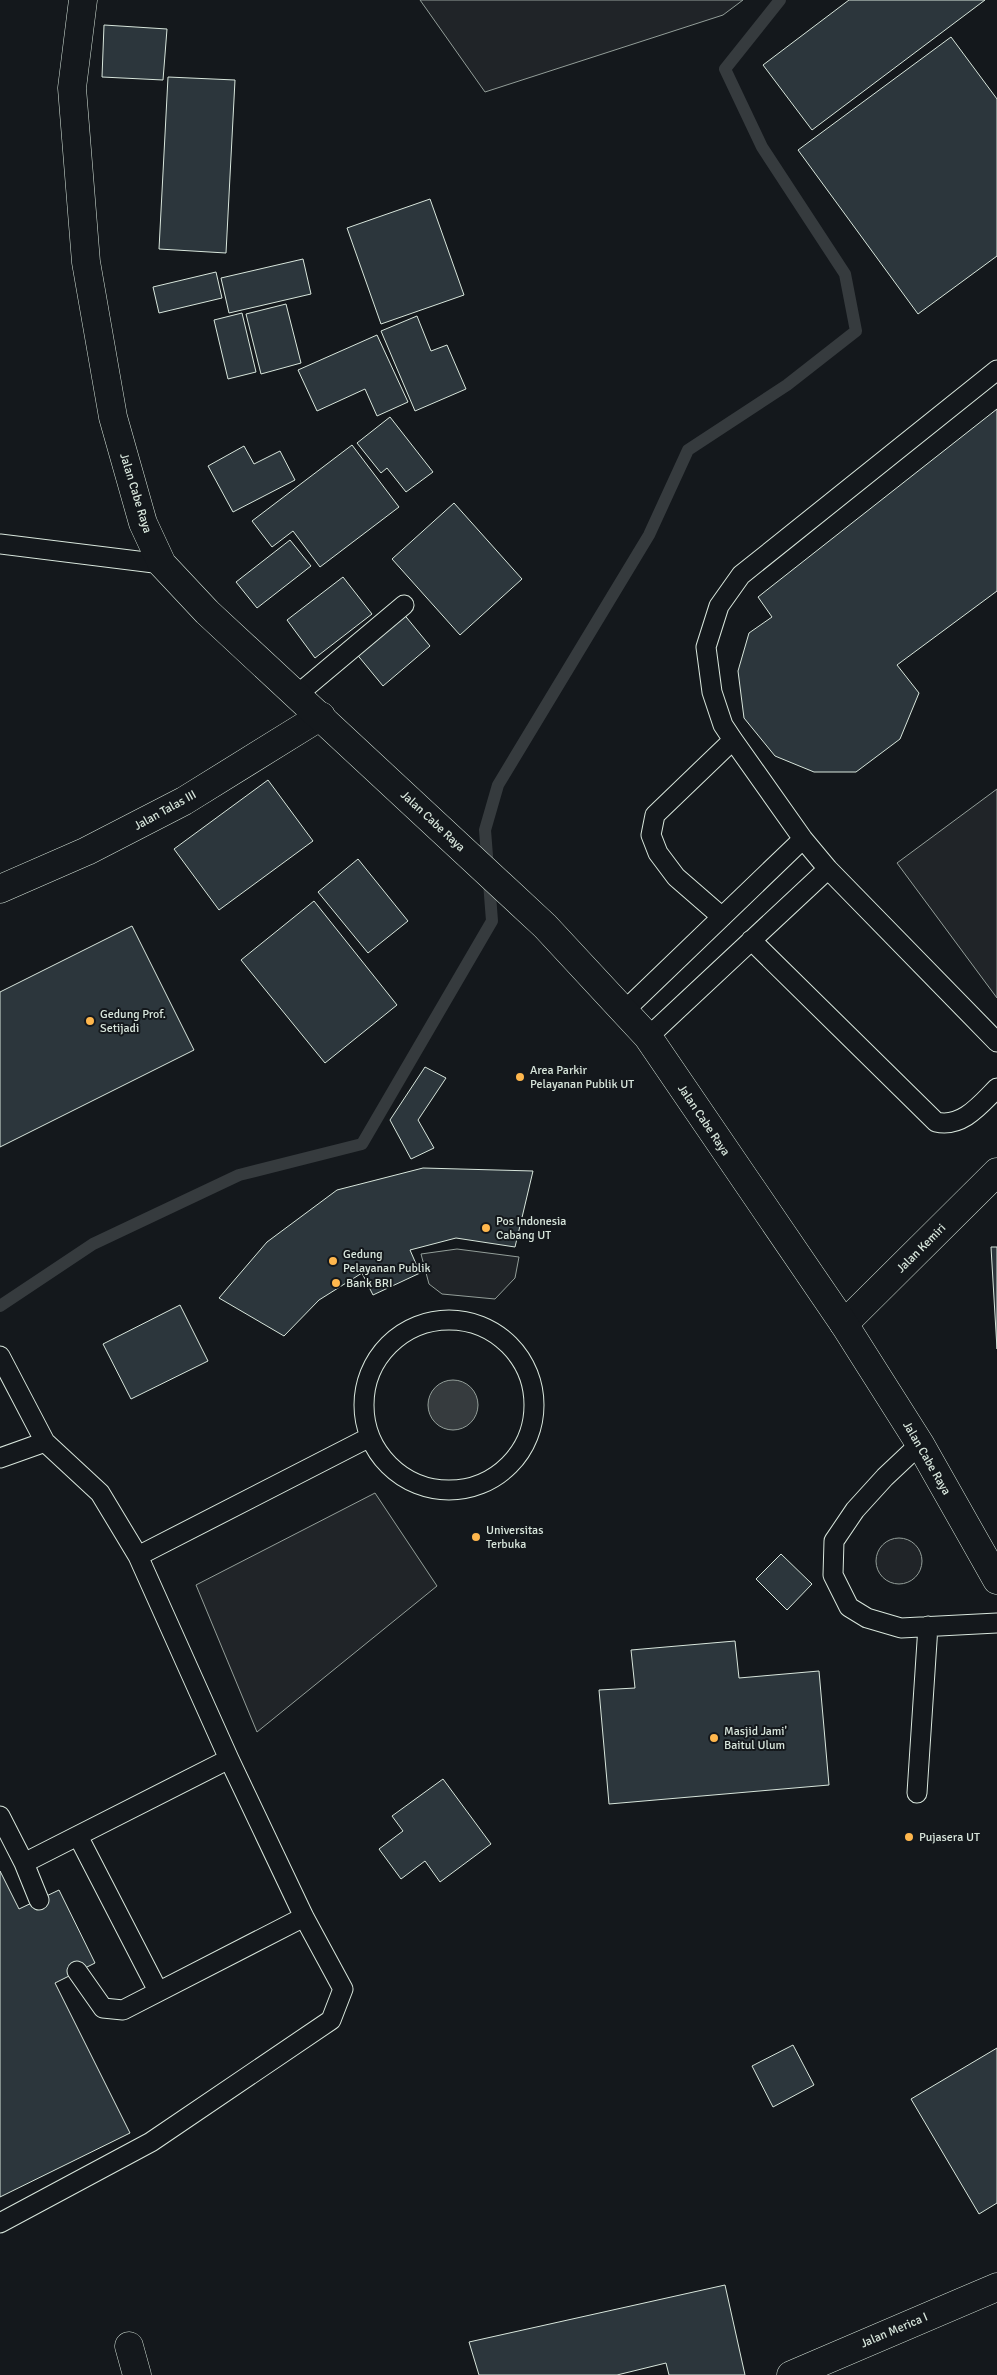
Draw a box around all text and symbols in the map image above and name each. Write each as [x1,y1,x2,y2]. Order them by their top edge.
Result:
street label: Jalan Cabe Raya [116,451,155,535]
street label: Jalan Talas III [131,787,199,834]
street label: Jalan Cabe Raya [397,788,468,855]
place label: Gedung Prof. Setijadi [100,1007,166,1036]
marker: Gedung Prof. Setijadi [84,1015,96,1027]
place label: Area Parkir Pelayanan Publik UT [530,1063,634,1092]
marker: Area Parkir Pelayanan Publik UT [514,1071,526,1083]
street label: Jalan Cabe Raya [674,1082,733,1159]
place label: Pos Indonesia Cabang UT [496,1214,566,1243]
street label: Jalan Kemiri [894,1221,949,1276]
marker: Pos Indonesia Cabang UT [480,1222,492,1234]
place label: Gedung Pelayanan Publik [343,1247,431,1276]
marker: Gedung Pelayanan Publik [327,1255,339,1267]
place label: Bank BRI [346,1276,393,1291]
marker: Bank BRI [330,1277,342,1289]
street label: Jalan Cabe Raya [899,1419,954,1498]
place label: Universitas Terbuka [486,1523,543,1552]
marker: Universitas Terbuka [470,1531,482,1543]
place label: Masjid Jami' Baitul Ulum [724,1724,787,1753]
marker: Masjid Jami' Baitul Ulum [708,1732,720,1744]
place label: Pujasera UT [919,1830,980,1845]
marker: Pujasera UT [903,1831,915,1843]
street label: Jalan Merica I [858,2310,930,2351]

